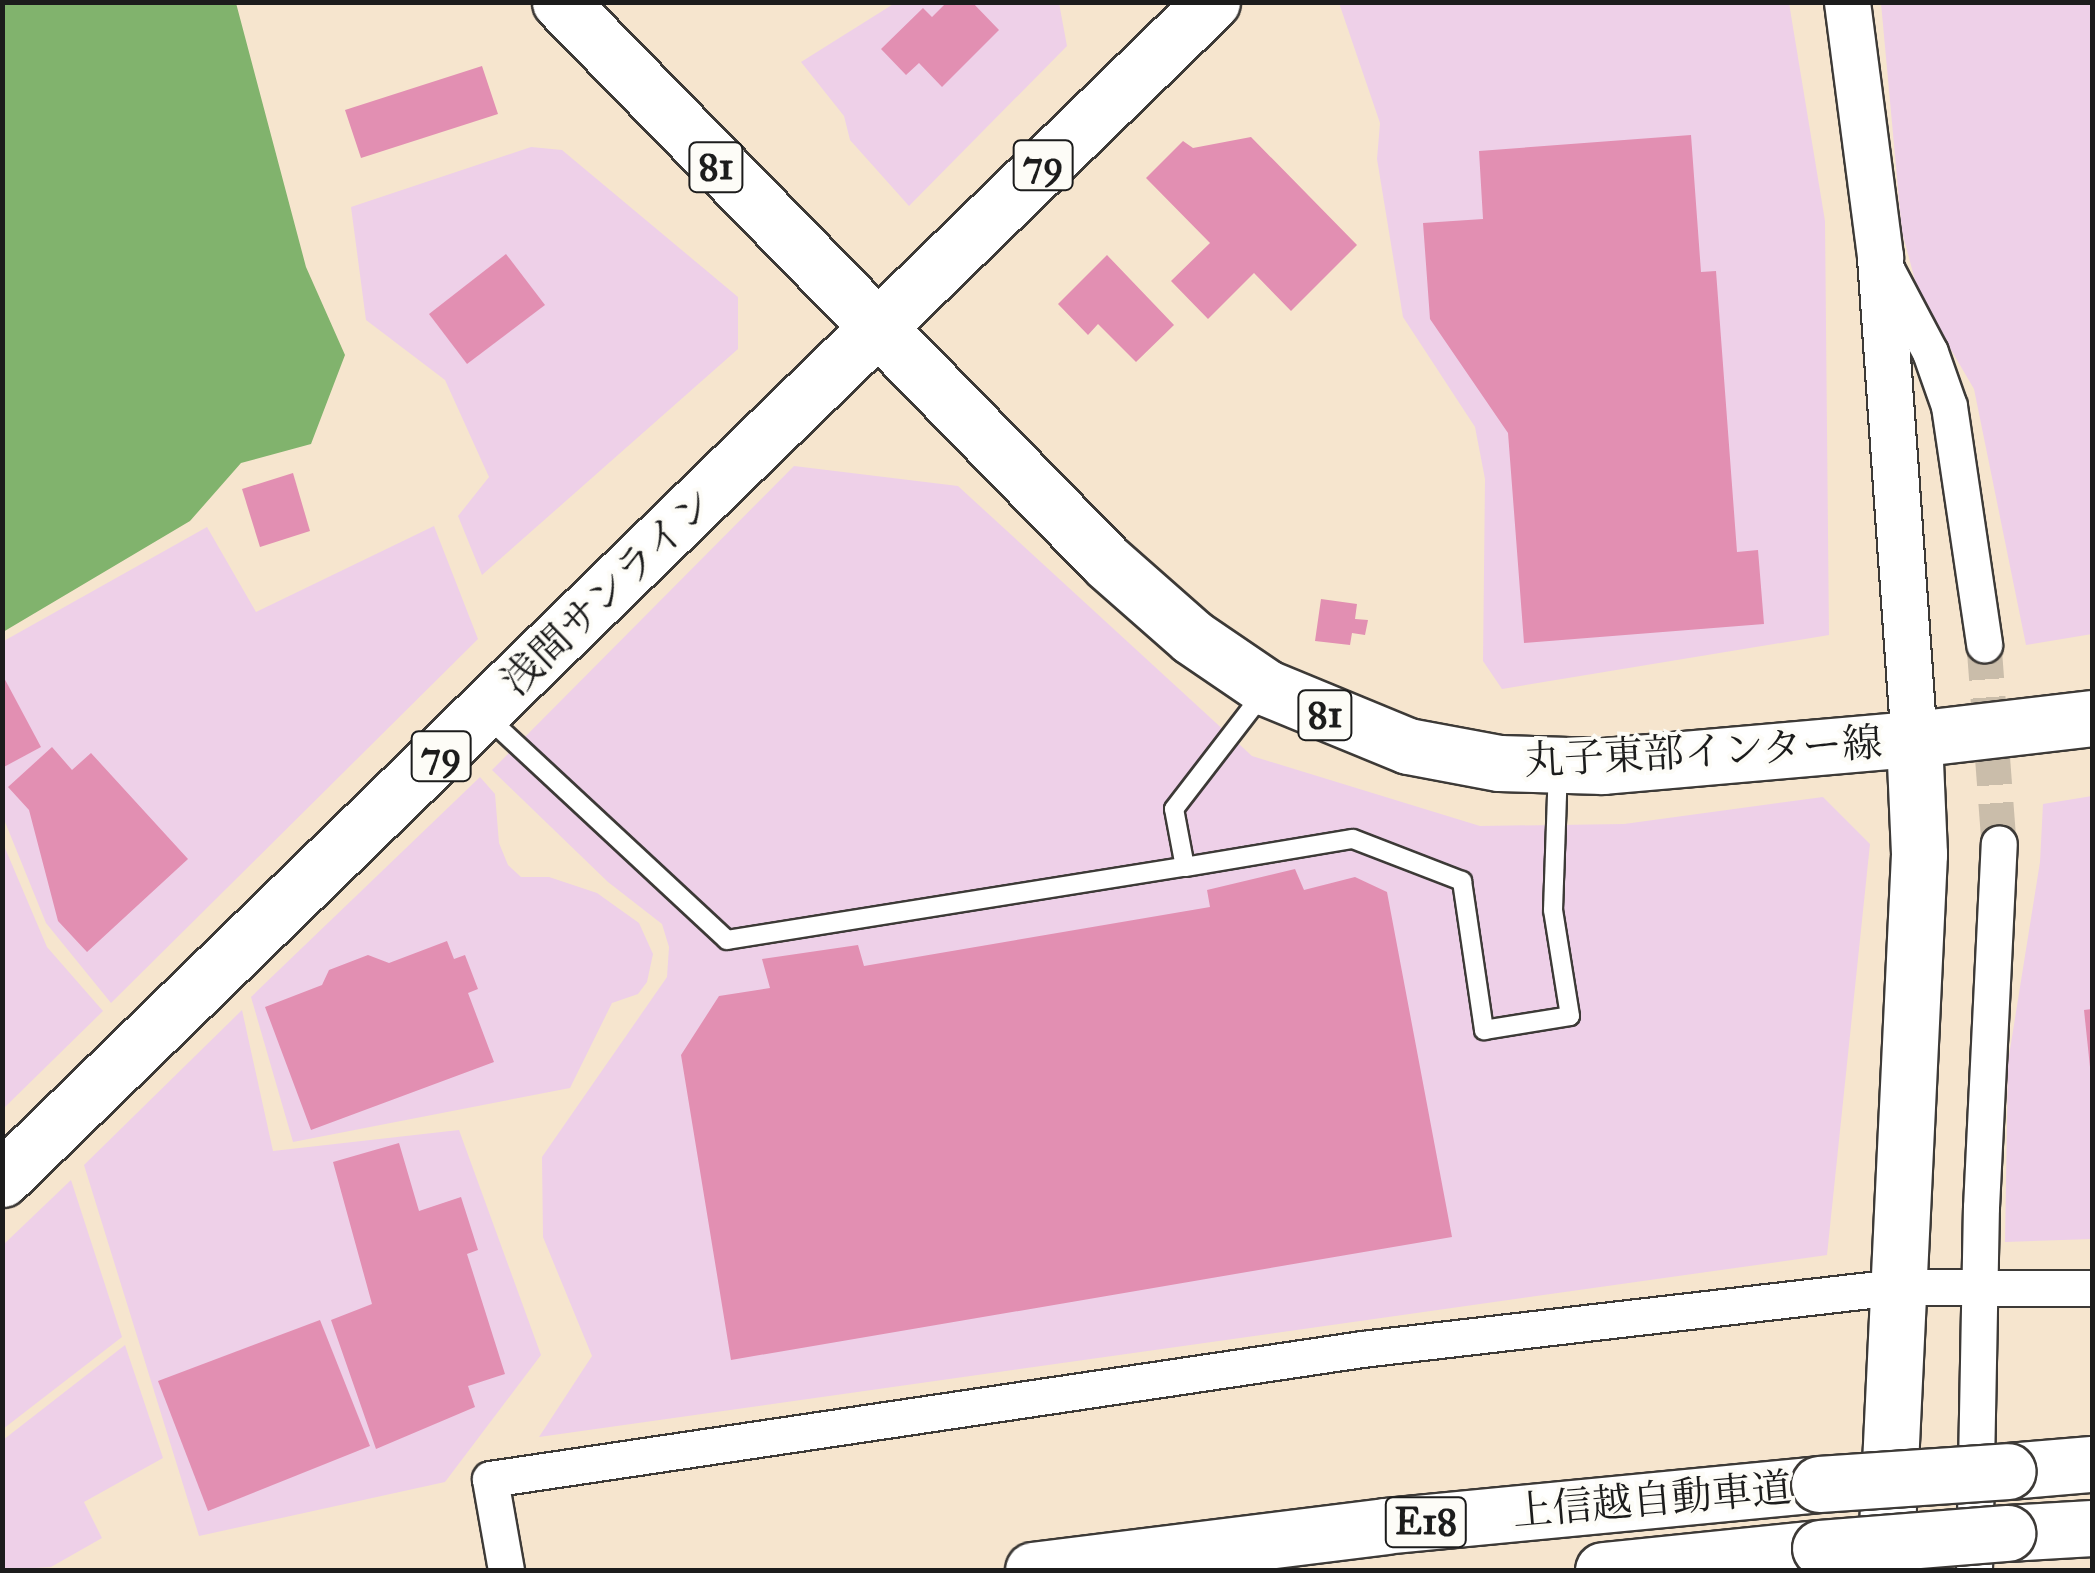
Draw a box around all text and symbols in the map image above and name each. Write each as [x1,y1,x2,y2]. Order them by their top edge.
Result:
road number: 79 [1010,132,1076,198]
road number: 81 [686,134,746,200]
street label: 浅間サンライン [491,477,725,707]
road number: 81 [1295,682,1355,748]
street label: 丸子東部インター線 [1522,719,1884,785]
road number: 79 [408,723,474,789]
street label: 上信越自動車道 [1510,1464,1794,1536]
road number: E18 [1384,1489,1468,1555]

